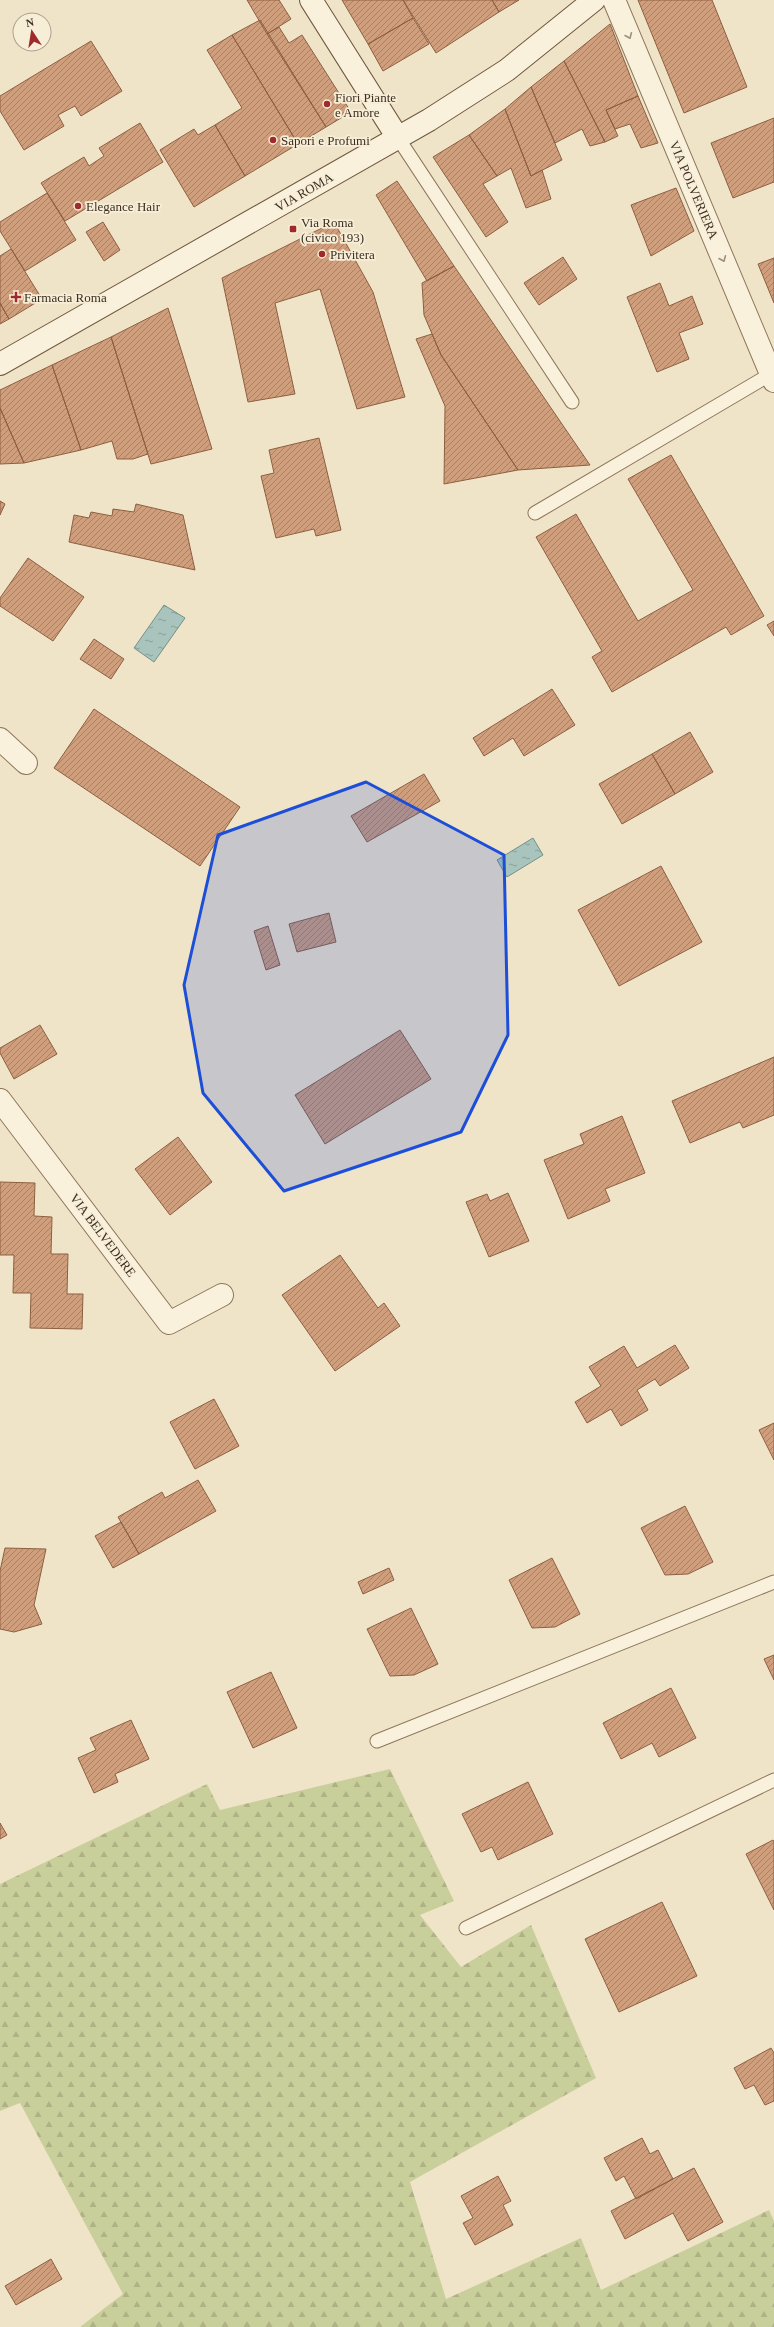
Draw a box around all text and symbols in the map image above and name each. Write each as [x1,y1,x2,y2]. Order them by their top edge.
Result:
north arrow [12,12,52,52]
text: N [25,16,35,29]
one-way arrow [625,32,633,39]
place label: Fiori Piante e Amore [335,90,396,120]
marker: Fiori Piante e Amore [322,99,332,109]
place label: Sapori e Profumi [281,133,370,148]
marker: Sapori e Profumi [268,135,278,145]
street label: VIA POLVERIERA [667,139,722,242]
street label: VIA ROMA [272,169,336,215]
place label: Elegance Hair [86,199,161,214]
marker: Elegance Hair [73,201,83,211]
place label: Via Roma (civico 193) [301,215,364,245]
marker: Via Roma (civico 193) [288,224,298,234]
place label: Privitera [330,247,375,262]
marker: Privitera [317,249,327,259]
one-way arrow [718,255,726,263]
place label: Farmacia Roma [24,290,107,305]
marker: Farmacia Roma [11,292,21,302]
street label: VIA BELVEDERE [67,1190,139,1280]

